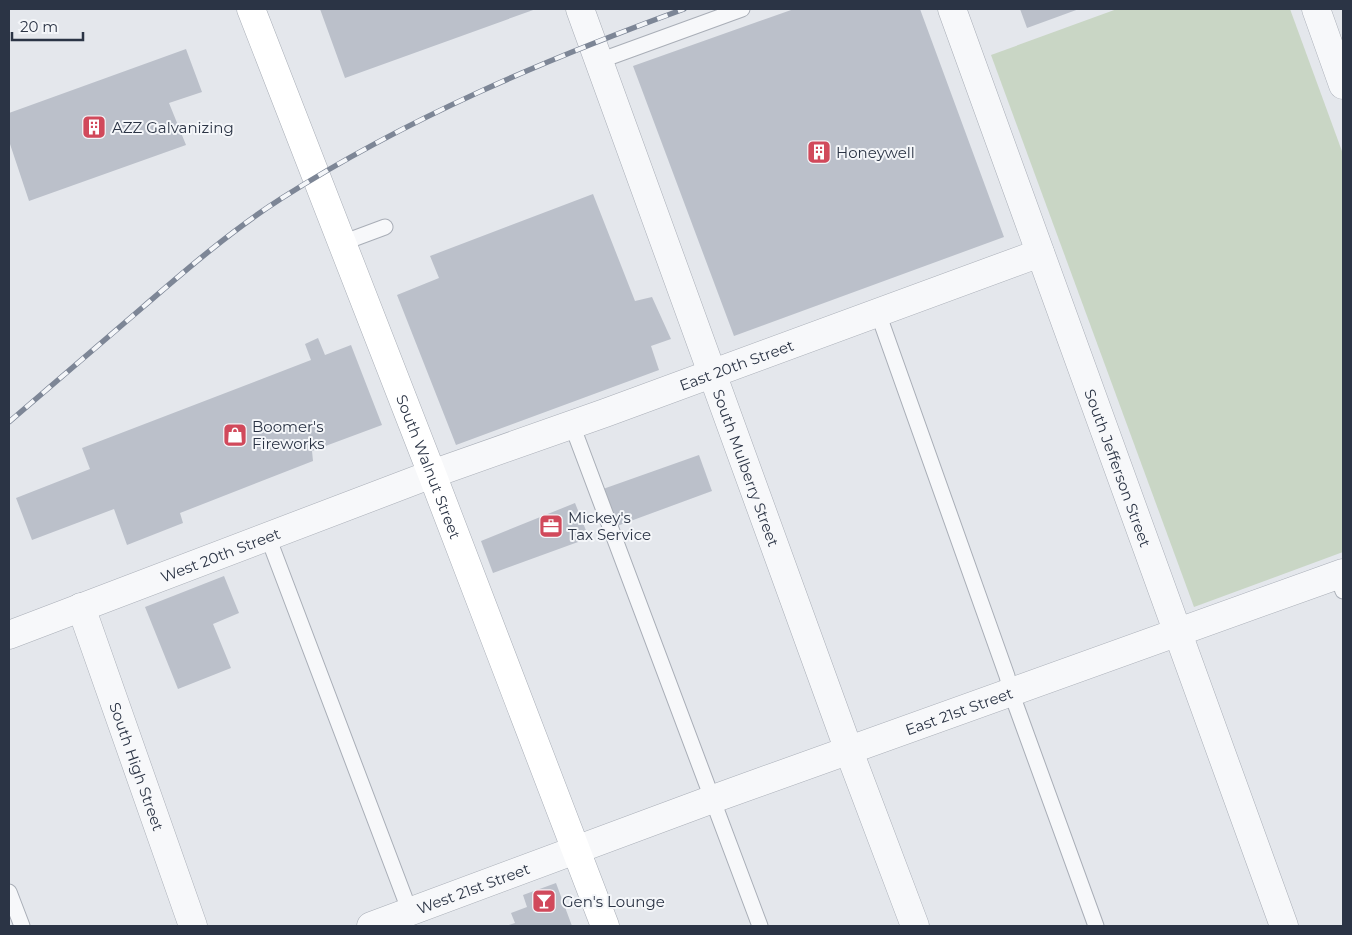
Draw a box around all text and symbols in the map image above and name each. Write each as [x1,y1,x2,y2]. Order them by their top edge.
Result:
scale bar [12,10,84,42]
text: 20 m [20,17,58,36]
building icon: AZZ Galvanizing [81,114,107,140]
place label: AZZ Galvanizing [112,118,234,137]
building icon: Honeywell [806,139,832,165]
place label: Honeywell [836,143,915,162]
street label: East 20th Street [677,335,796,394]
street label: South Jefferson Street [1081,386,1155,550]
street label: South Mulberry Street [709,387,784,549]
street label: South Walnut Street [392,392,465,542]
place label: Boomer's Fireworks [252,417,325,453]
shop icon: Boomer's Fireworks [222,422,248,448]
place label: Mickey's Tax Service [568,508,651,544]
office icon: Mickey's Tax Service [538,513,564,539]
street label: West 20th Street [158,523,283,586]
street label: East 21st Street [903,683,1015,739]
street label: South High Street [106,700,168,833]
street label: West 21st Street [414,858,532,918]
bar icon: Gen's Lounge [531,888,557,914]
place label: Gen's Lounge [562,892,665,911]

